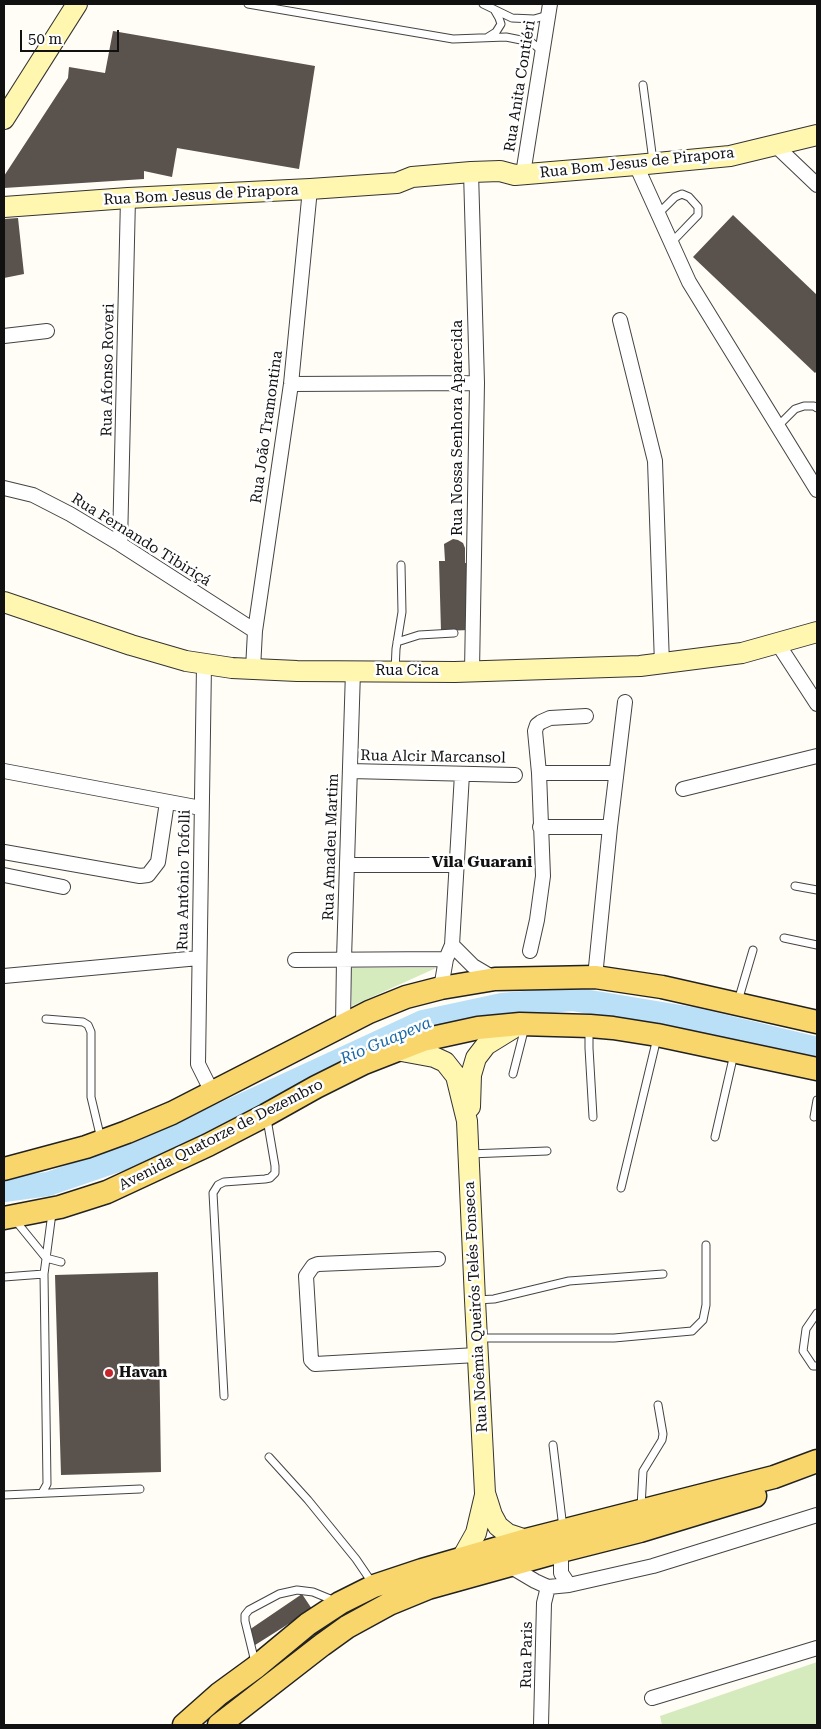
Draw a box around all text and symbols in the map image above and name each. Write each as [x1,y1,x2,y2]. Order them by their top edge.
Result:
street label: Rua Anita Contiéri [501,19,539,153]
scale bar [22,20,121,52]
text: 50 m [28,30,62,48]
street label: Rua Bom Jesus de Pirapora [539,144,735,182]
street label: Rua Bom Jesus de Pirapora [103,181,299,209]
street label: Rua Afonso Roveri [98,303,118,437]
street label: Rua Nossa Senhora Aparecida [449,320,467,536]
street label: Rua João Tramontina [247,349,287,505]
street label: Rua Fernando Tibiriçá [68,490,214,590]
street label: Rua Cica [375,662,439,680]
street label: Rua Alcir Marcansol [360,747,506,767]
street label: Rua Amadeu Martim [319,773,343,921]
street label: Rua Antônio Tofolli [174,809,194,951]
district label: Vila Guarani [432,852,532,872]
water label: Rio Guapeva [338,1013,434,1069]
street label: Avenida Quatorze de Dezembro [116,1075,326,1195]
street label: Rua Noêmia Queirós Telés Fonseca [460,1181,492,1433]
place label: Havan [119,1364,167,1382]
marker: Havan [103,1367,115,1379]
street label: Rua Paris [517,1621,537,1689]

